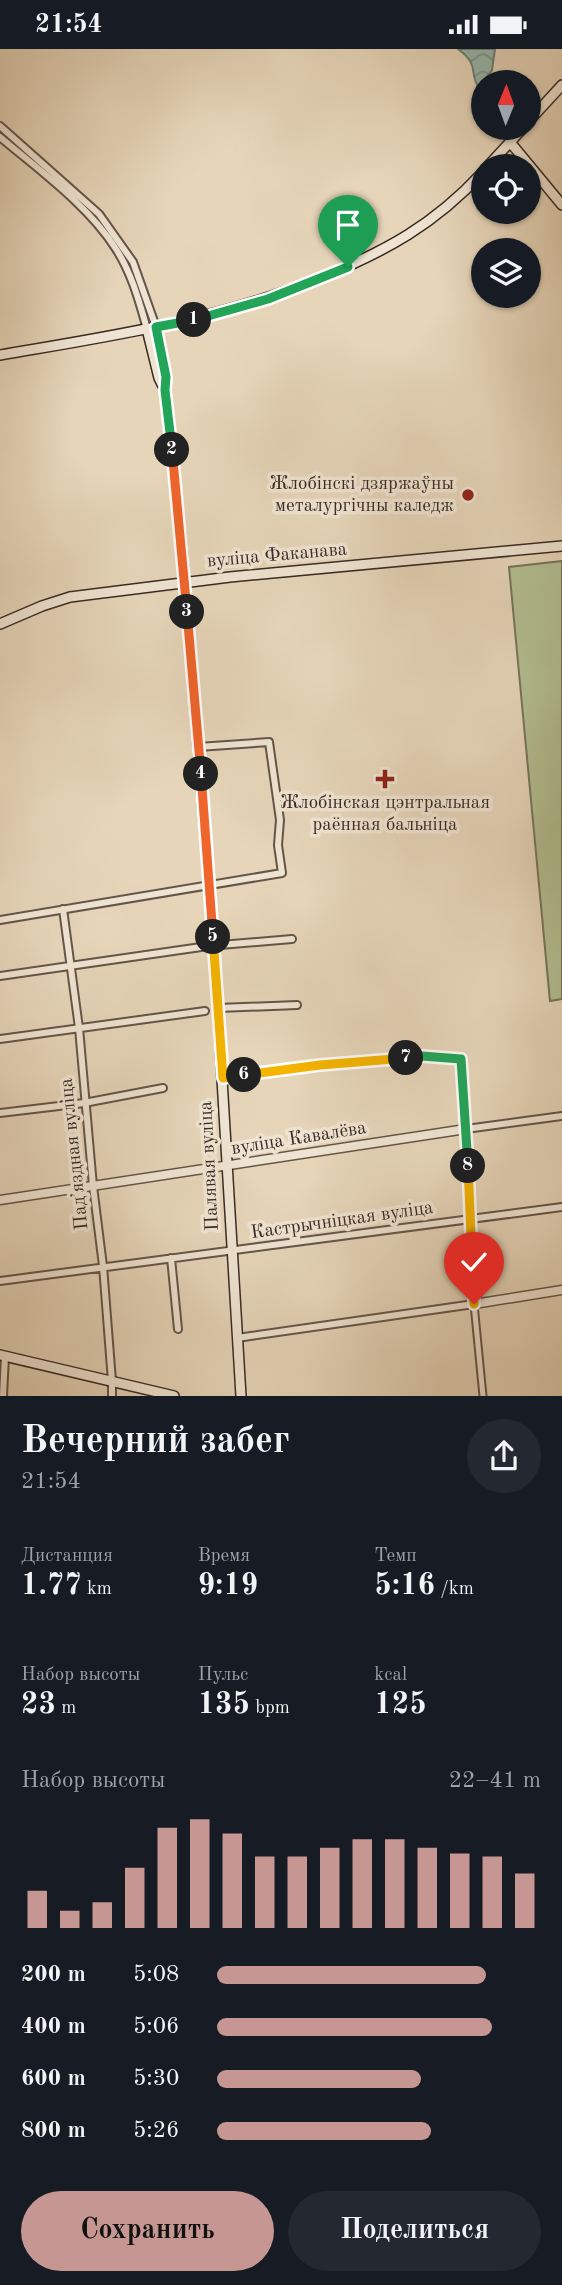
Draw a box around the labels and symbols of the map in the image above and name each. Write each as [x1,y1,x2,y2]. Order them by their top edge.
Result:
north arrow [471,70,541,140]
pin [318,195,378,267]
pin: 1 [176,303,212,337]
pin: 2 [154,433,190,467]
place label: Жлобінскі дзяржаўны металургічны каледж [269,475,454,516]
marker: Жлобінскі дзяржаўны металургічны каледж [460,487,476,503]
street label: вуліца Факанава [206,540,348,572]
pin: 3 [170,595,204,629]
pin: 4 [184,757,218,791]
marker: Жлобінская цэнтральная раённая бальніца [375,769,395,789]
place label: Жлобінская цэнтральная раённая бальніца [280,794,490,835]
pin: 5 [196,919,230,955]
pin: 7 [388,1041,424,1075]
pin: 6 [226,1058,262,1093]
street label: Падʼяздная вуліца [58,1077,92,1231]
street label: Палявая вуліца [197,1100,223,1231]
street label: вуліца Кавалёва [230,1119,368,1159]
pin: 8 [450,1149,486,1183]
street label: Кастрычніцкая вуліца [250,1199,435,1243]
pin [444,1232,504,1304]

